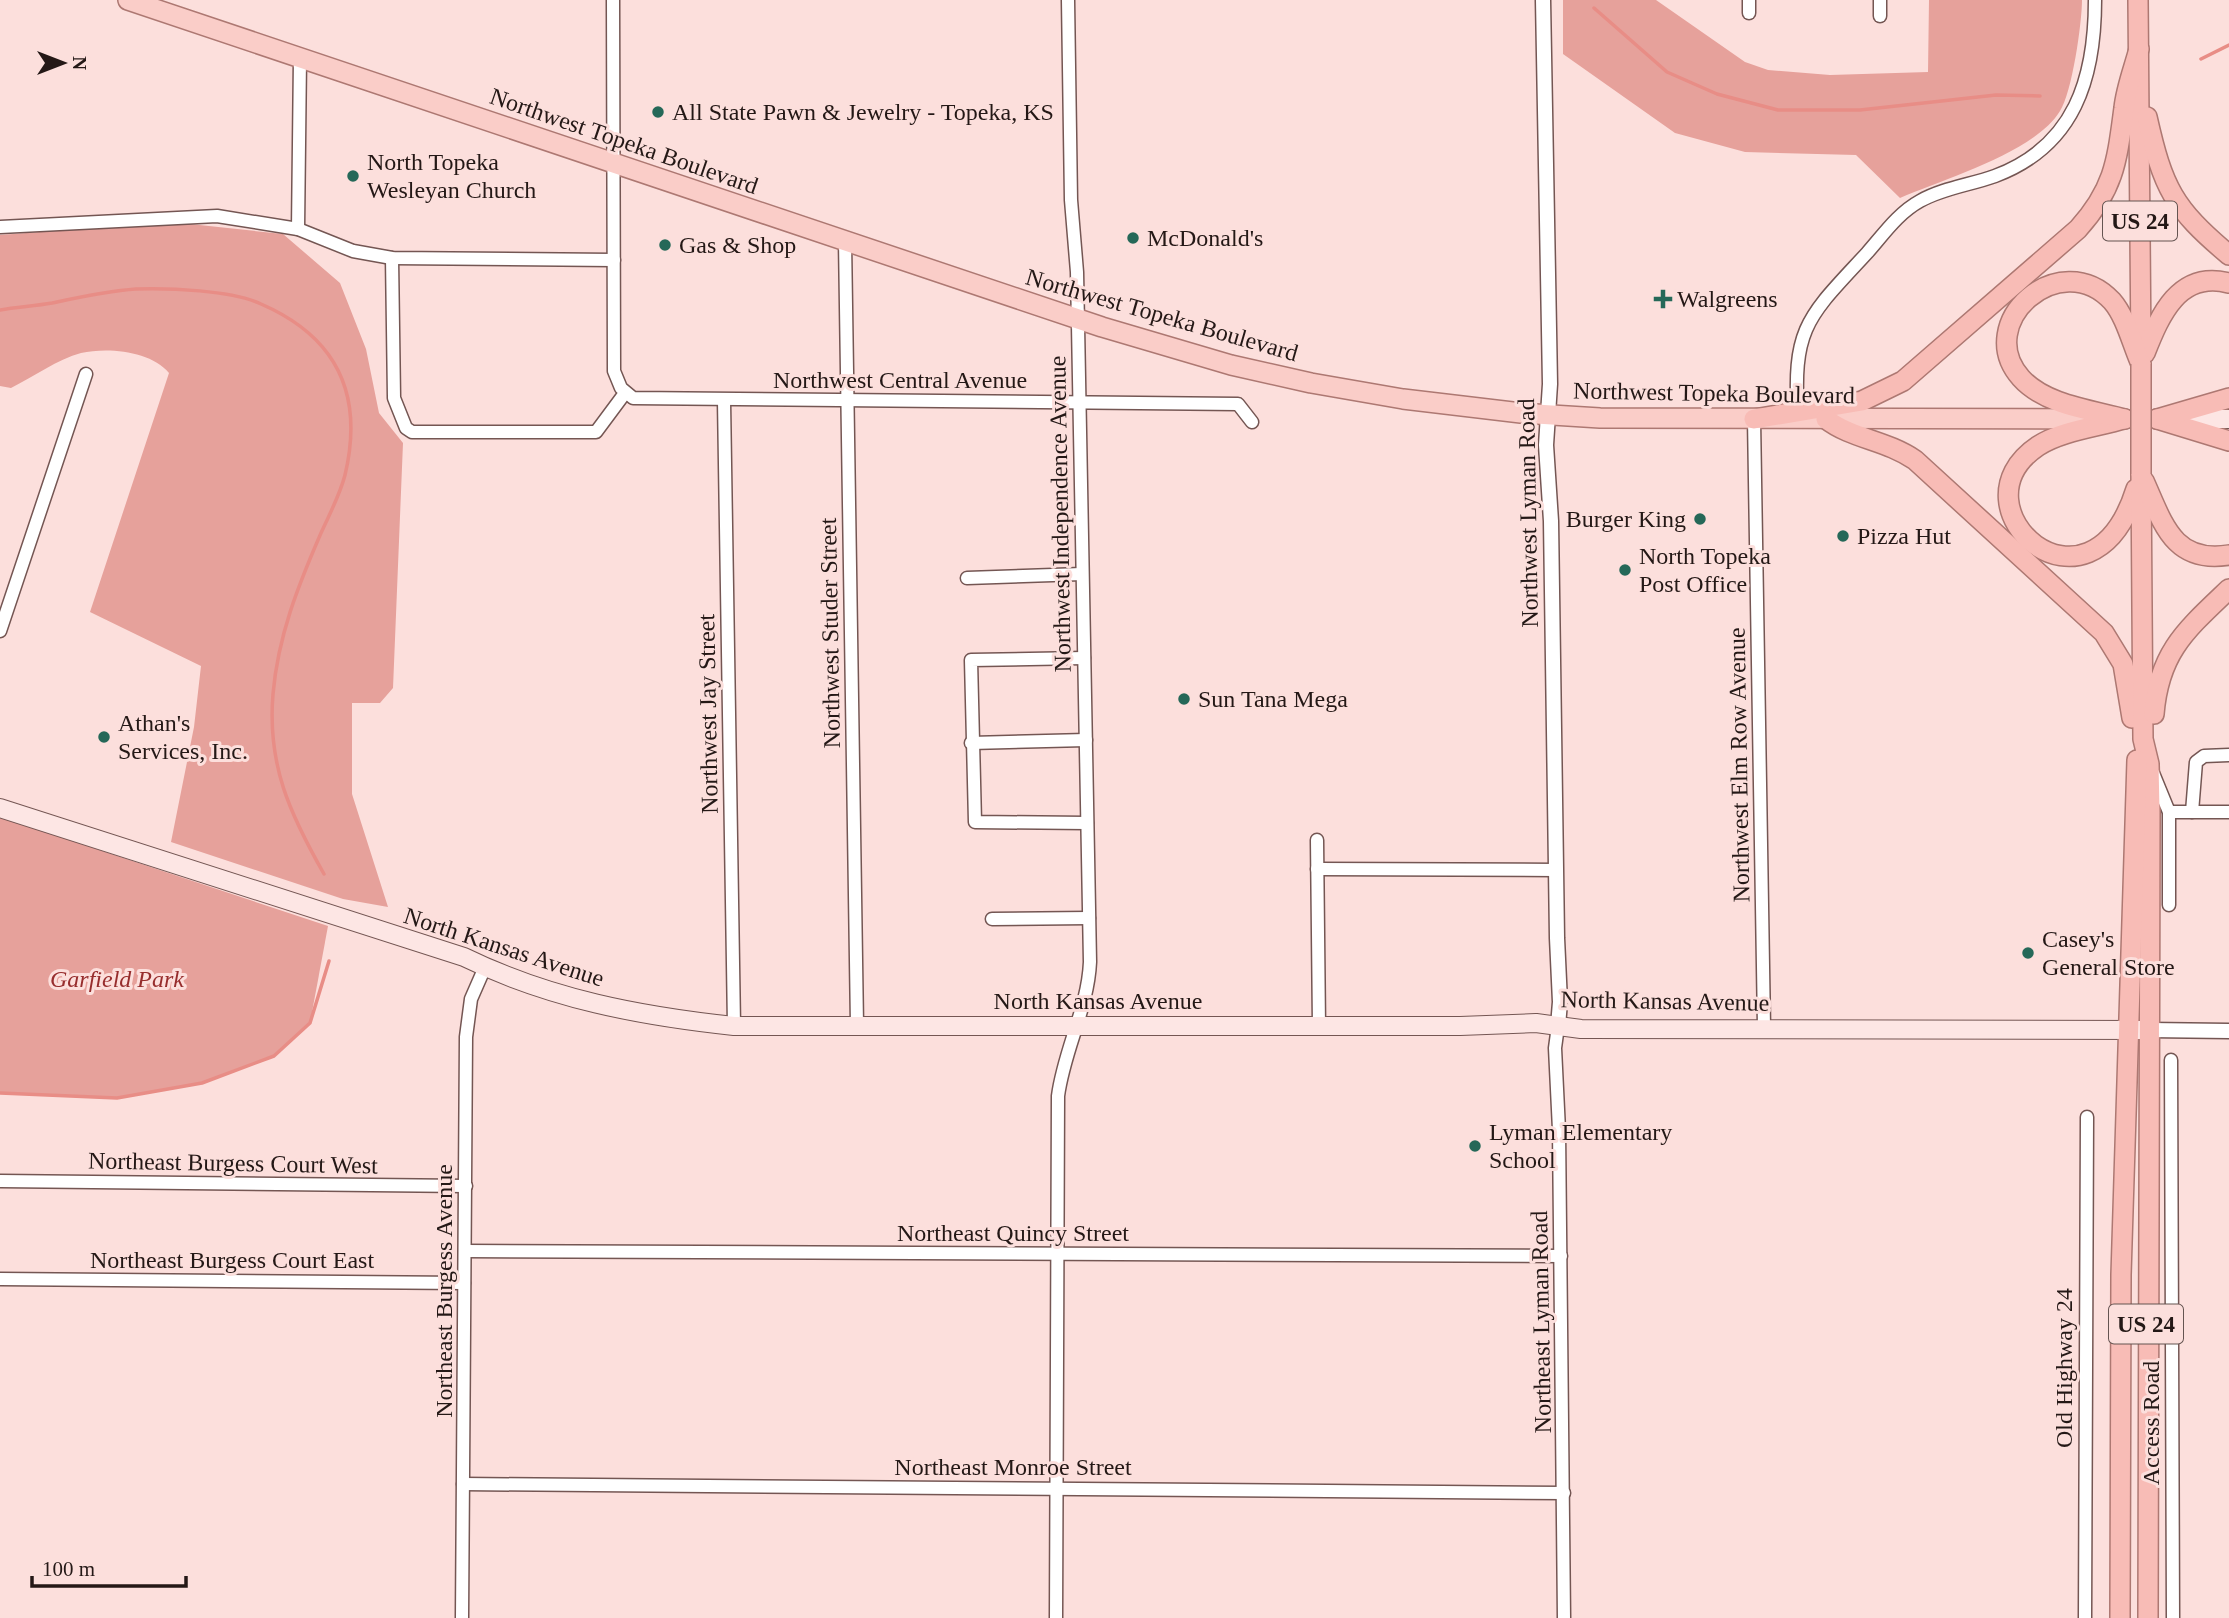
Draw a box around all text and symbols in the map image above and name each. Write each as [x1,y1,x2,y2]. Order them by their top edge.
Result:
north arrow [28,28,98,98]
text: N [69,56,90,70]
street label: Northwest Topeka Boulevard [487,83,761,199]
place label: All State Pawn & Jewelry - Topeka, KS [672,99,1054,125]
marker: All State Pawn & Jewelry - Topeka, KS [650,104,666,120]
place label: North Topeka Wesleyan Church [367,149,536,203]
marker: North Topeka Wesleyan Church [345,168,361,184]
road number: US 24 [2103,202,2177,241]
place label: McDonald's [1147,225,1263,251]
marker: McDonald's [1125,230,1141,246]
place label: Gas & Shop [679,232,796,258]
marker: Gas & Shop [657,237,673,253]
street label: Northwest Topeka Boulevard [1023,264,1301,366]
place label: Walgreens [1677,286,1778,312]
marker: Walgreens [1655,291,1671,307]
street label: Northwest Independence Avenue [1044,355,1076,673]
street label: Northwest Central Avenue [773,367,1027,393]
street label: Northwest Topeka Boulevard [1573,378,1855,408]
street label: Northwest Lyman Road [1513,398,1543,628]
place label: Burger King [1566,506,1686,532]
marker: Burger King [1692,511,1708,527]
street label: Northwest Studer Street [815,517,845,749]
place label: Pizza Hut [1857,523,1951,549]
marker: Pizza Hut [1835,528,1851,544]
place label: North Topeka Post Office [1639,543,1771,597]
marker: North Topeka Post Office [1617,562,1633,578]
street label: Northwest Jay Street [693,613,723,814]
street label: Northwest Elm Row Avenue [1724,627,1754,903]
place label: Sun Tana Mega [1198,686,1348,712]
marker: Sun Tana Mega [1176,691,1192,707]
place label: Athan's Services, Inc. [118,710,248,764]
marker: Athan's Services, Inc. [96,729,112,745]
street label: North Kansas Avenue [401,902,607,992]
place label: Casey's General Store [2042,926,2175,980]
marker: Casey's General Store [2020,945,2036,961]
park label: Garfield Park [50,966,184,992]
street label: North Kansas Avenue [1560,986,1770,1016]
street label: North Kansas Avenue [994,988,1202,1014]
place label: Lyman Elementary School [1489,1119,1672,1173]
marker: Lyman Elementary School [1467,1138,1483,1154]
street label: Northeast Burgess Court West [88,1147,378,1179]
street label: Northeast Burgess Avenue [431,1164,457,1418]
street label: Northeast Lyman Road [1526,1210,1556,1434]
street label: Northeast Quincy Street [897,1220,1129,1246]
street label: Northeast Burgess Court East [90,1247,374,1273]
street label: Old Highway 24 [2051,1288,2077,1448]
road number: US 24 [2109,1304,2183,1344]
street label: Access Road [2138,1361,2164,1485]
street label: Northeast Monroe Street [894,1454,1132,1480]
scale bar [32,1544,186,1588]
text: 100 m [42,1557,95,1581]

